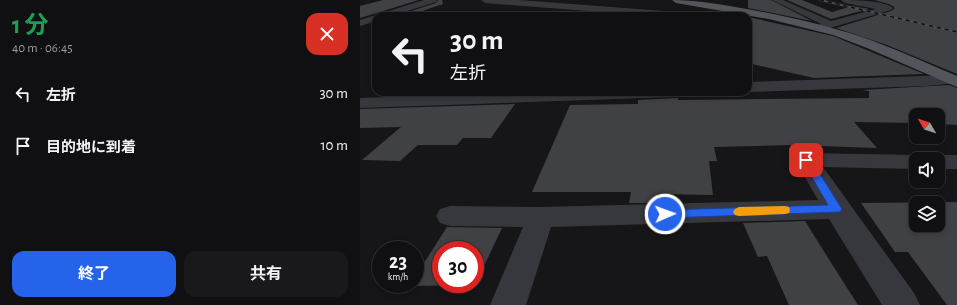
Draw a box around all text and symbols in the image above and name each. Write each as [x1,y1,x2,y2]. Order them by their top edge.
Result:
button: close [306,13,348,55]
text: 1 分 [12,14,48,38]
text: 30 m [450,27,503,55]
icon: left [384,28,436,80]
text: 40 m · 06:45 [12,42,73,55]
text: 左折 [450,65,486,83]
icon: left [12,83,34,105]
text: 30 m [319,86,348,101]
text: 左折 [46,88,76,103]
north arrow [909,108,945,144]
map controls [909,108,945,232]
icon: arrive [12,135,34,157]
text: 10 m [320,138,348,153]
text: 目的地に到着 [46,140,136,155]
pin [789,143,823,177]
icon: arrive [795,149,817,171]
button: sound [909,152,945,188]
position arrow [644,193,686,235]
button: layers [909,196,945,232]
speed limit sign: 30 [432,241,484,293]
button: 終了 [12,251,176,297]
button: 共有 [184,251,348,297]
text: 23 [389,252,407,272]
text: km/h [388,272,408,282]

